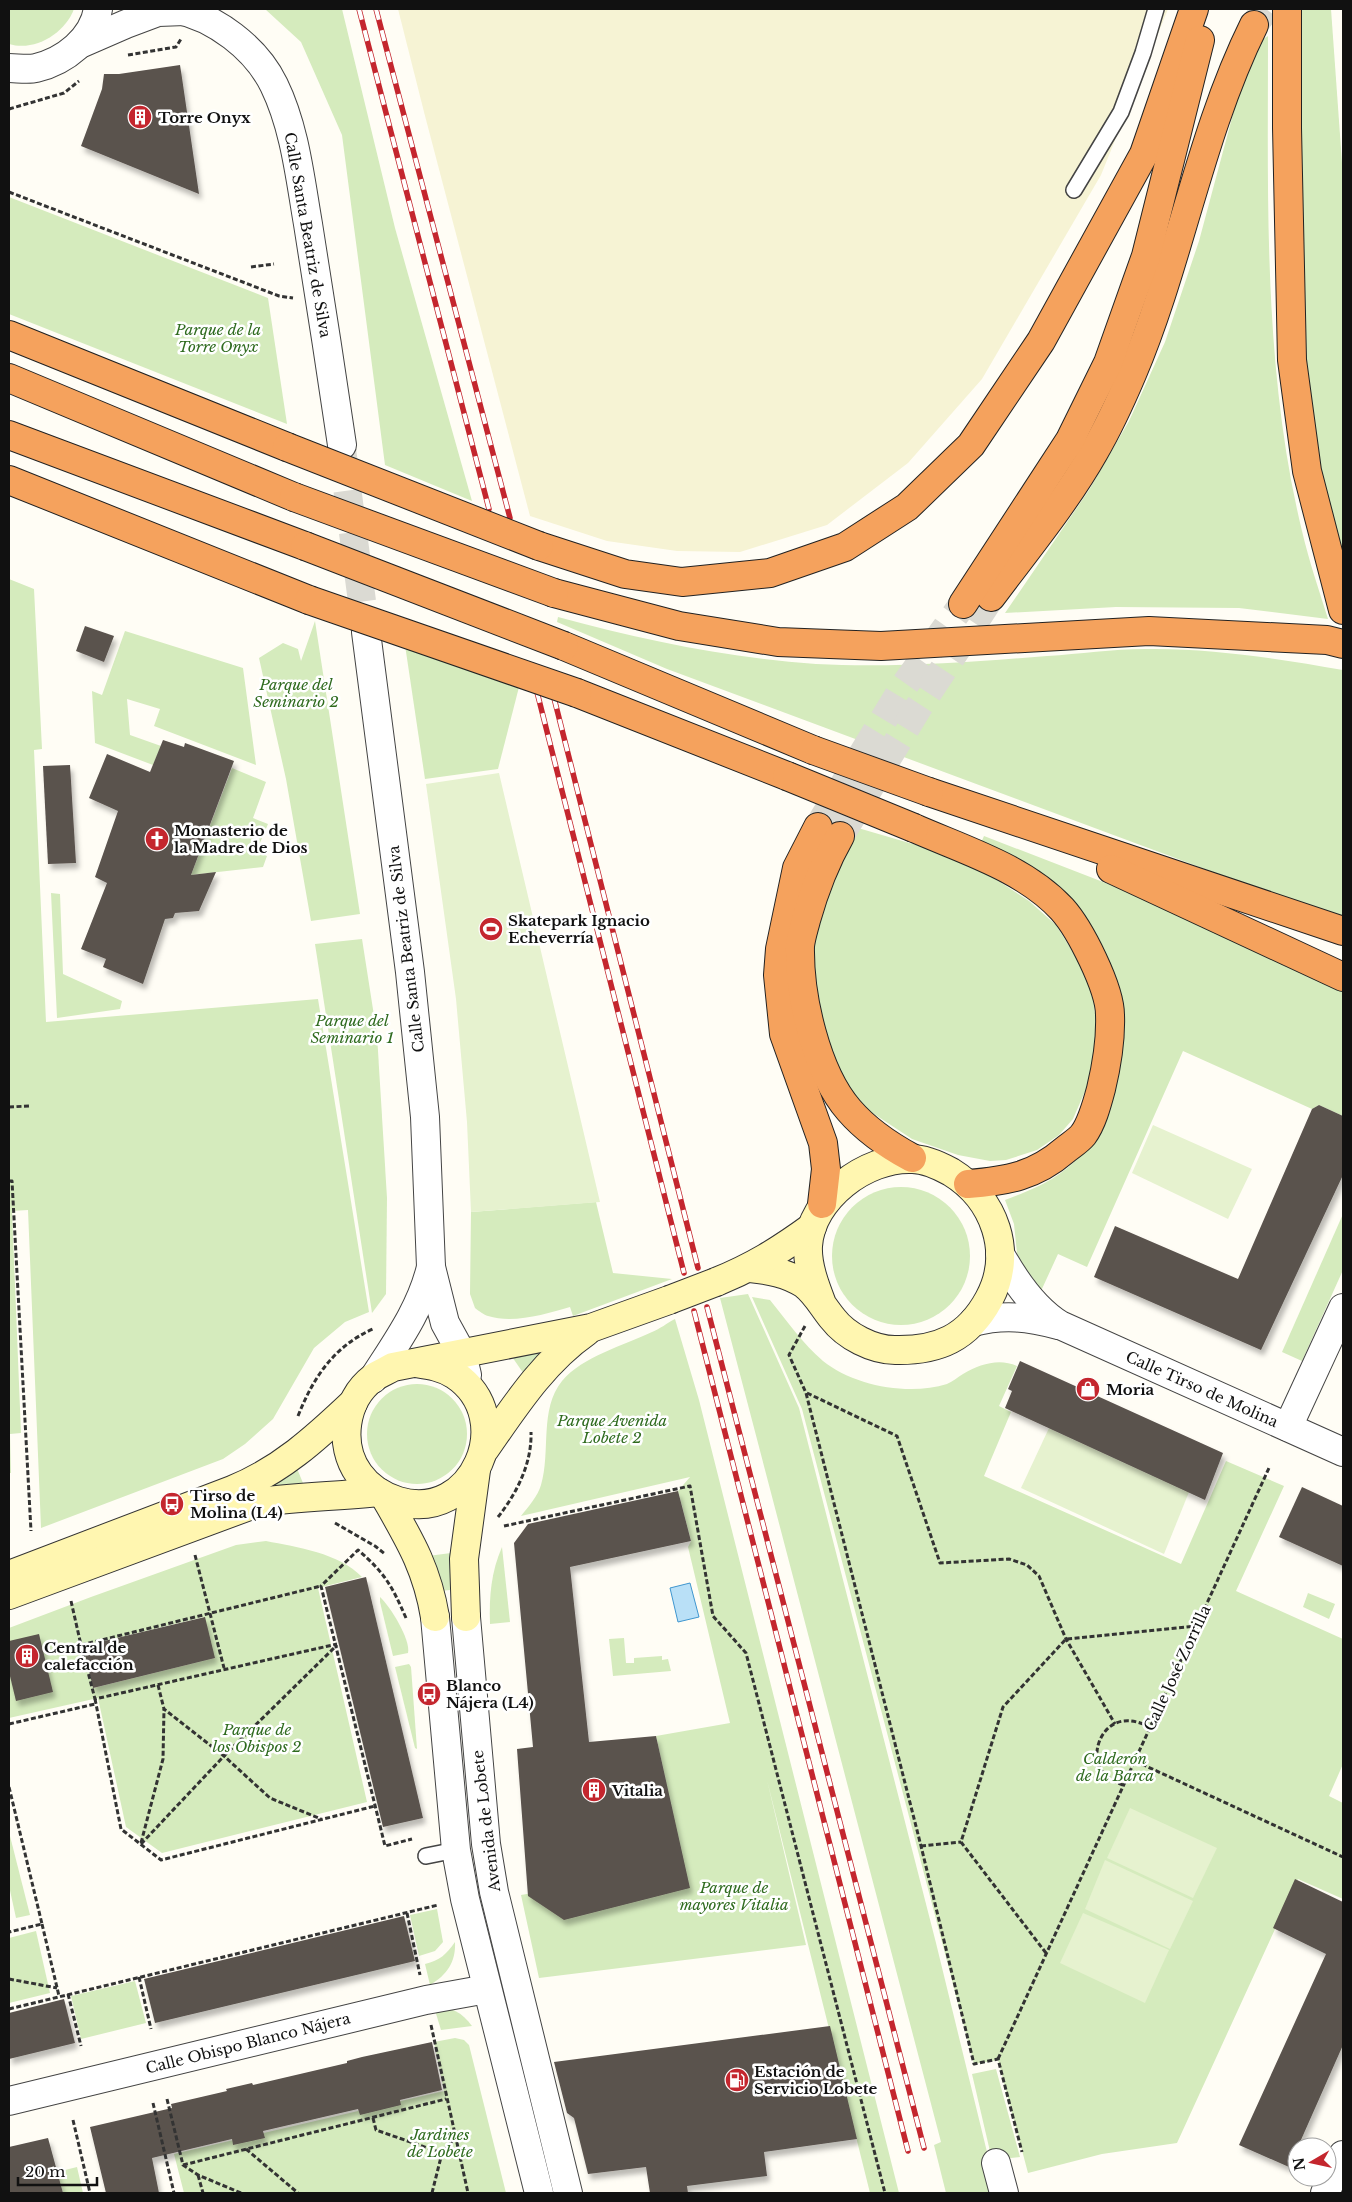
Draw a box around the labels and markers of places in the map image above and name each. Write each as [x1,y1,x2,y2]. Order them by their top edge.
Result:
building icon: Torre Onyx [127,104,153,130]
place label: Torre Onyx [158,108,251,127]
place label: Monasterio de la Madre de Dios [174,821,308,857]
church icon: Monasterio de la Madre de Dios [144,826,170,852]
place label: Skatepark Ignacio Echeverría [508,911,650,947]
sports icon: Skatepark Ignacio Echeverría [478,916,504,942]
shop icon: Moria [1075,1376,1101,1402]
place label: Moria [1106,1380,1155,1399]
place label: Tirso de Molina (L4) [190,1486,283,1522]
bus stop icon: Tirso de Molina (L4) [159,1491,185,1517]
place label: Central de calefacción [44,1638,134,1674]
building icon: Central de calefacción [14,1643,40,1669]
place label: Blanco Nájera (L4) [446,1676,534,1712]
bus stop icon: Blanco Nájera (L4) [416,1681,442,1707]
building icon: Vitalia [581,1777,607,1803]
place label: Vitalia [611,1781,663,1800]
place label: Estación de Servicio Lobete [754,2062,878,2098]
fuel station icon: Estación de Servicio Lobete [724,2067,750,2093]

